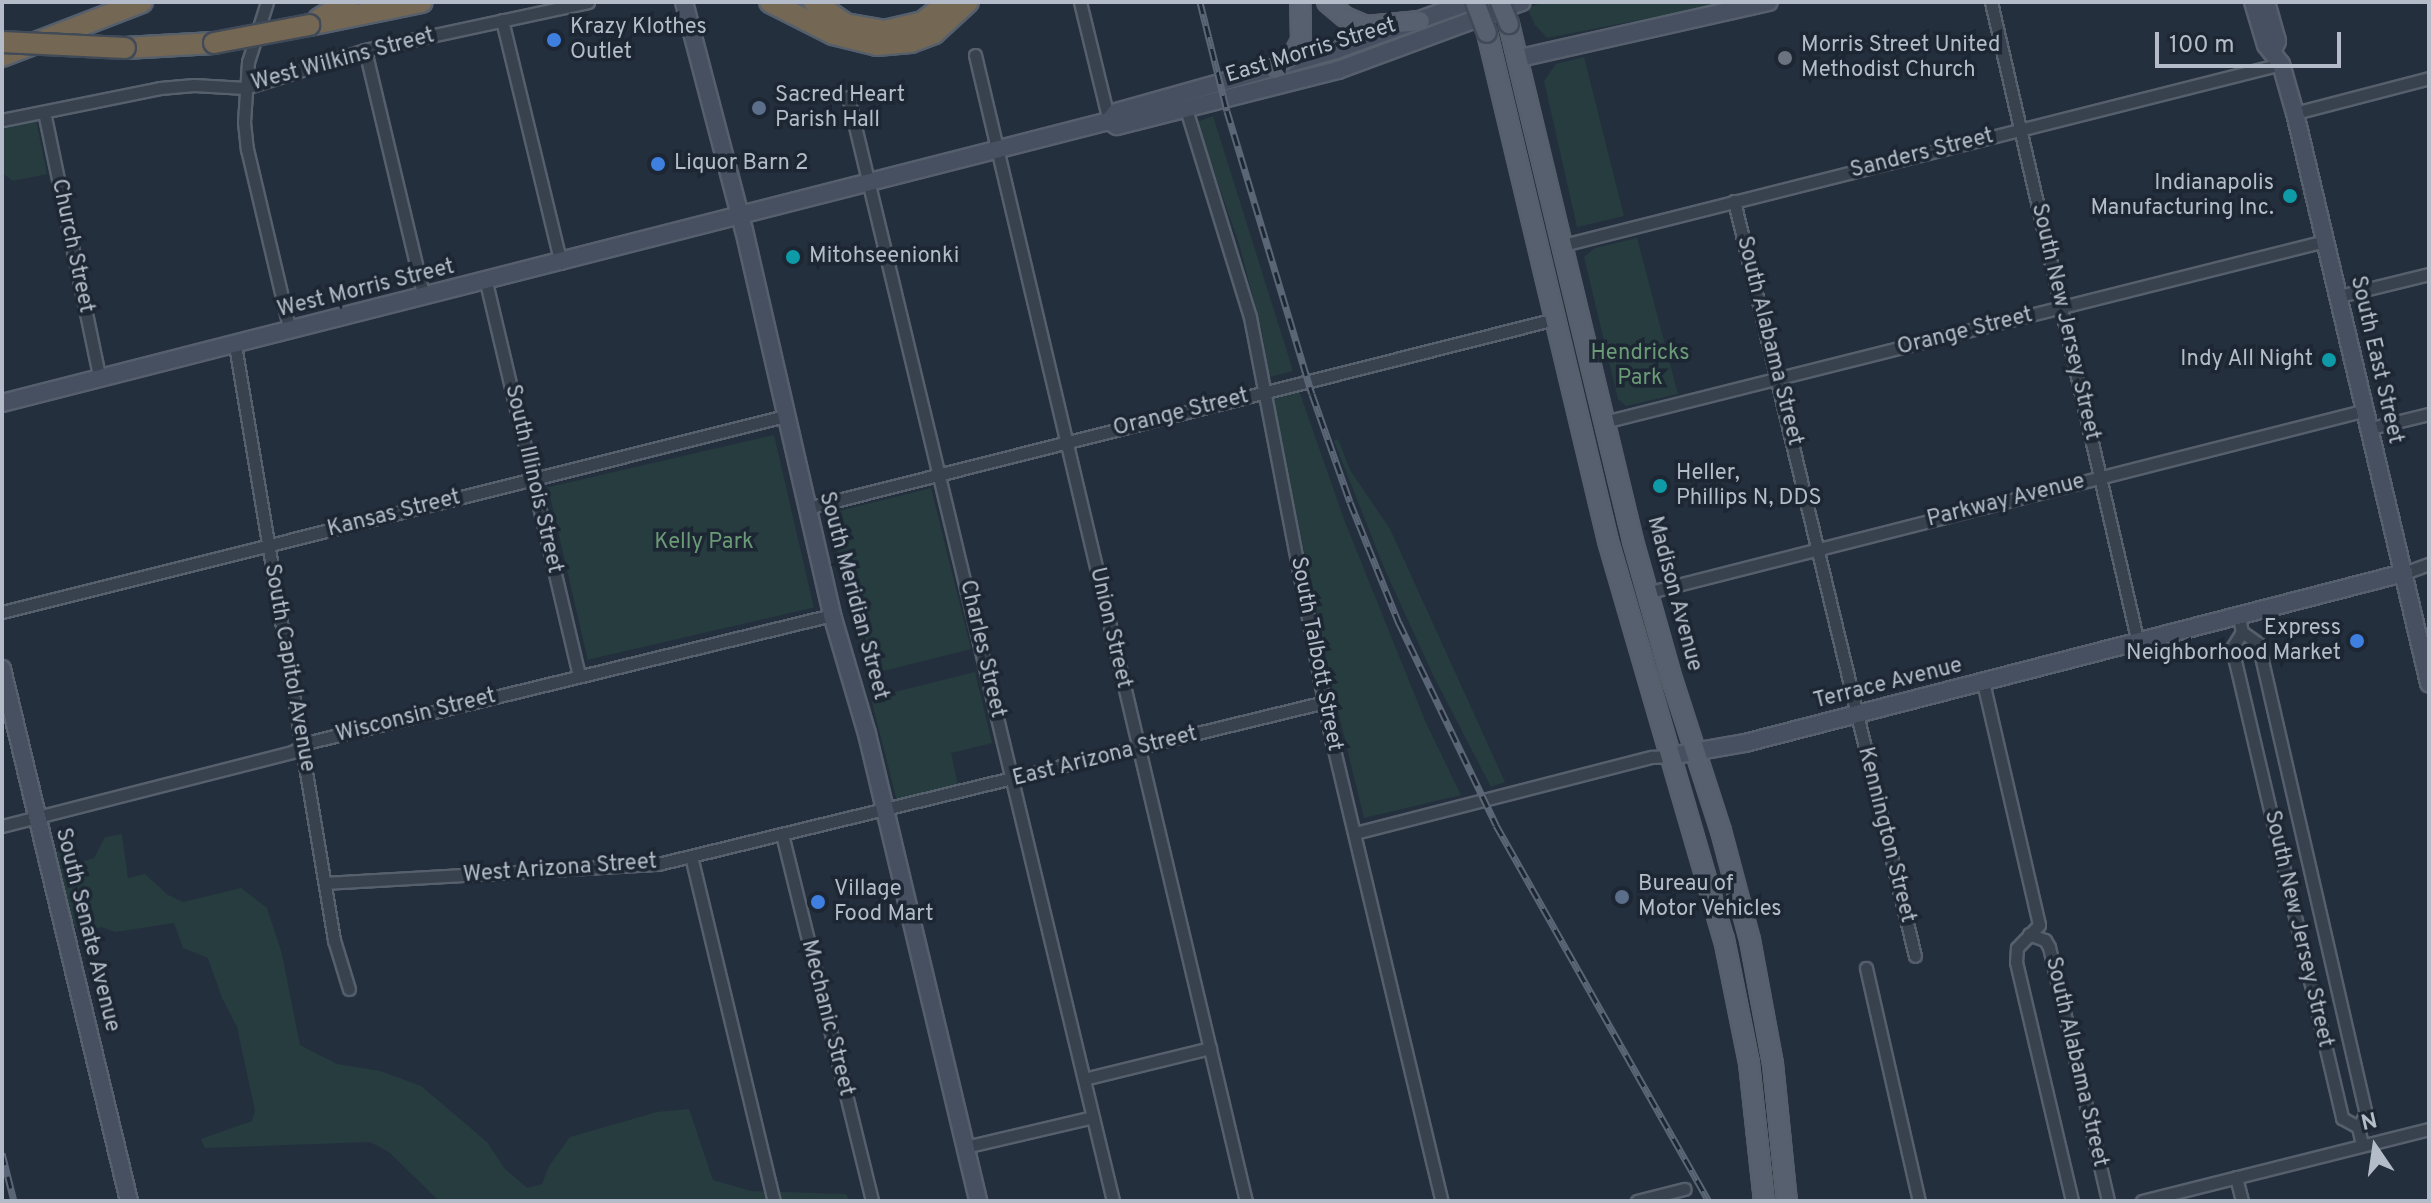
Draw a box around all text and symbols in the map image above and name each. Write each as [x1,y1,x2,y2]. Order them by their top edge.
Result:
street label: East Morris Street [1223,13,1399,89]
place label: Krazy Klothes Outlet [570,14,707,66]
scale bar [2159,16,2345,66]
street label: West Wilkins Street [248,23,438,97]
marker: Krazy Klothes Outlet [545,31,563,49]
text: 100 m [2169,31,2235,61]
place label: Morris Street United Methodist Church [1801,32,2000,84]
marker: Morris Street United Methodist Church [1776,49,1794,67]
place label: Sacred Heart Parish Hall [775,82,905,134]
marker: Sacred Heart Parish Hall [750,99,768,117]
street label: Sanders Street [1848,123,1996,185]
place label: Liquor Barn 2 [674,151,808,177]
marker: Liquor Barn 2 [649,155,667,173]
place label: Indianapolis Manufacturing Inc. [2091,170,2274,222]
street label: Church Street [45,177,99,315]
marker: Indianapolis Manufacturing Inc. [2281,187,2299,205]
street label: South New Jersey Street [2025,201,2105,443]
street label: South Alabama Street [1730,233,1808,449]
place label: Mitohseenionki [809,244,959,270]
marker: Mitohseenionki [784,248,802,266]
street label: West Morris Street [275,254,457,324]
street label: South East Street [2344,273,2408,447]
street label: Orange Street [1895,302,2035,362]
park label: Hendricks Park [1590,340,1690,392]
place label: Indy All Night [2179,347,2313,373]
marker: Indy All Night [2320,351,2338,369]
street label: South Illinois Street [498,382,568,576]
street label: Orange Street [1111,383,1251,443]
place label: Heller, Phillips N, DDS [1676,460,1822,512]
street label: Parkway Avenue [1924,469,2088,533]
marker: Heller, Phillips N, DDS [1651,477,1669,495]
street label: Kansas Street [325,485,463,543]
street label: South Meridian Street [812,489,894,703]
street label: Madison Avenue [1641,513,1707,675]
park label: Kelly Park [654,530,754,556]
street label: South Talbott Street [1284,554,1348,754]
street label: South Capitol Avenue [258,561,320,775]
street label: Union Street [1083,565,1137,691]
street label: Charles Street [953,578,1011,720]
place label: Express Neighborhood Market [2126,615,2341,666]
marker: Express Neighborhood Market [2348,632,2366,650]
street label: Terrace Avenue [1811,653,1965,715]
street label: Wisconsin Street [333,683,499,749]
street label: East Arizona Street [1010,721,1200,793]
street label: Kennington Street [1851,744,1921,926]
street label: South New Jersey Street [2258,808,2338,1050]
street label: South Senate Avenue [49,825,125,1035]
street label: West Arizona Street [462,849,658,889]
place label: Bureau of Motor Vehicles [1638,871,1783,922]
place label: Village Food Mart [834,876,933,928]
marker: Bureau of Motor Vehicles [1613,888,1631,906]
marker: Village Food Mart [809,893,827,911]
street label: Mechanic Street [795,937,859,1099]
street label: South Alabama Street [2039,954,2113,1170]
north arrow [2335,1107,2415,1187]
text: N [2359,1108,2380,1138]

